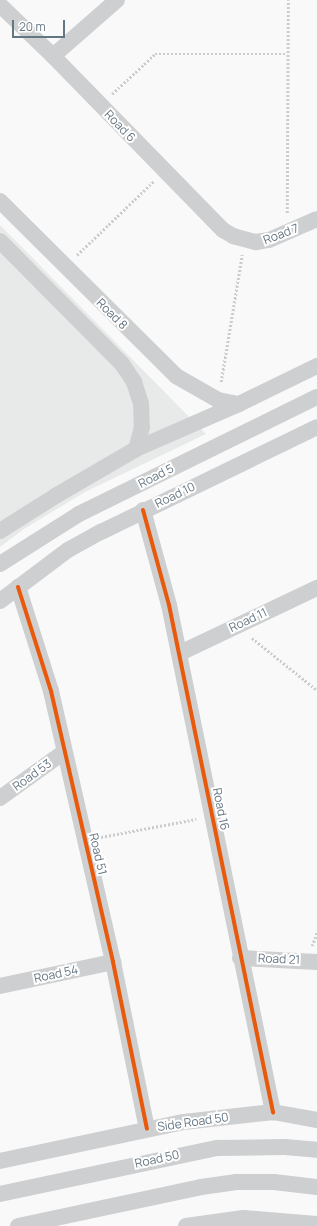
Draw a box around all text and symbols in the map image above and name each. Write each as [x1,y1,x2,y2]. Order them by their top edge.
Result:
scale bar [14,12,67,38]
text: 20 m [19,18,46,35]
street label: Road 6 [102,107,138,145]
street label: Road 7 [261,221,301,247]
street label: Road 8 [94,296,130,332]
street label: Road 5 [136,461,176,491]
street label: Road 10 [153,479,197,511]
street label: Road 11 [227,605,269,635]
street label: Road 53 [10,756,54,794]
street label: Road 16 [210,787,232,831]
street label: Road 51 [86,832,110,876]
street label: Road 21 [258,951,300,967]
street label: Road 54 [33,962,79,986]
street label: Side Road 50 [156,1110,230,1134]
street label: Road 50 [133,1147,181,1171]

